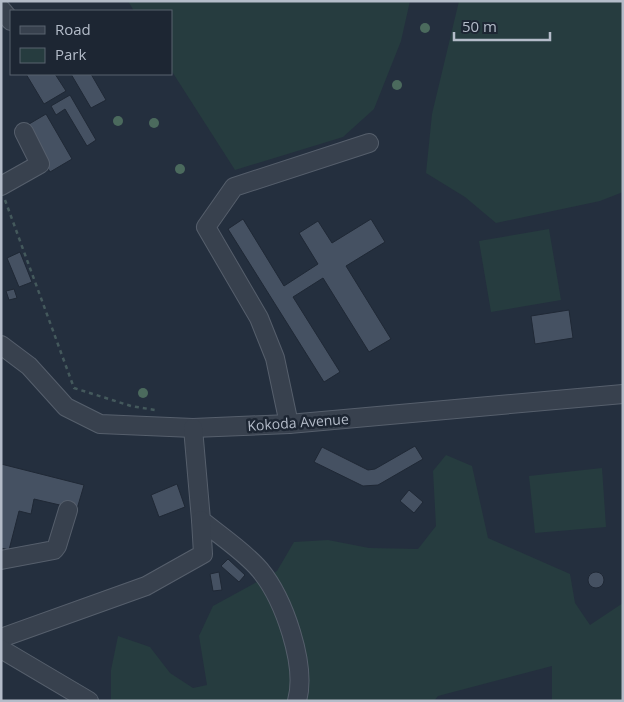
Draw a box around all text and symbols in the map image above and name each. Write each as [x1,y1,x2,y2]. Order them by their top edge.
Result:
legend [10,10,172,75]
scale bar [454,10,550,42]
text: 50 m [462,16,497,36]
text: Road [55,19,91,39]
text: Park [55,44,86,64]
street label: Kokoda Avenue [247,409,349,435]

